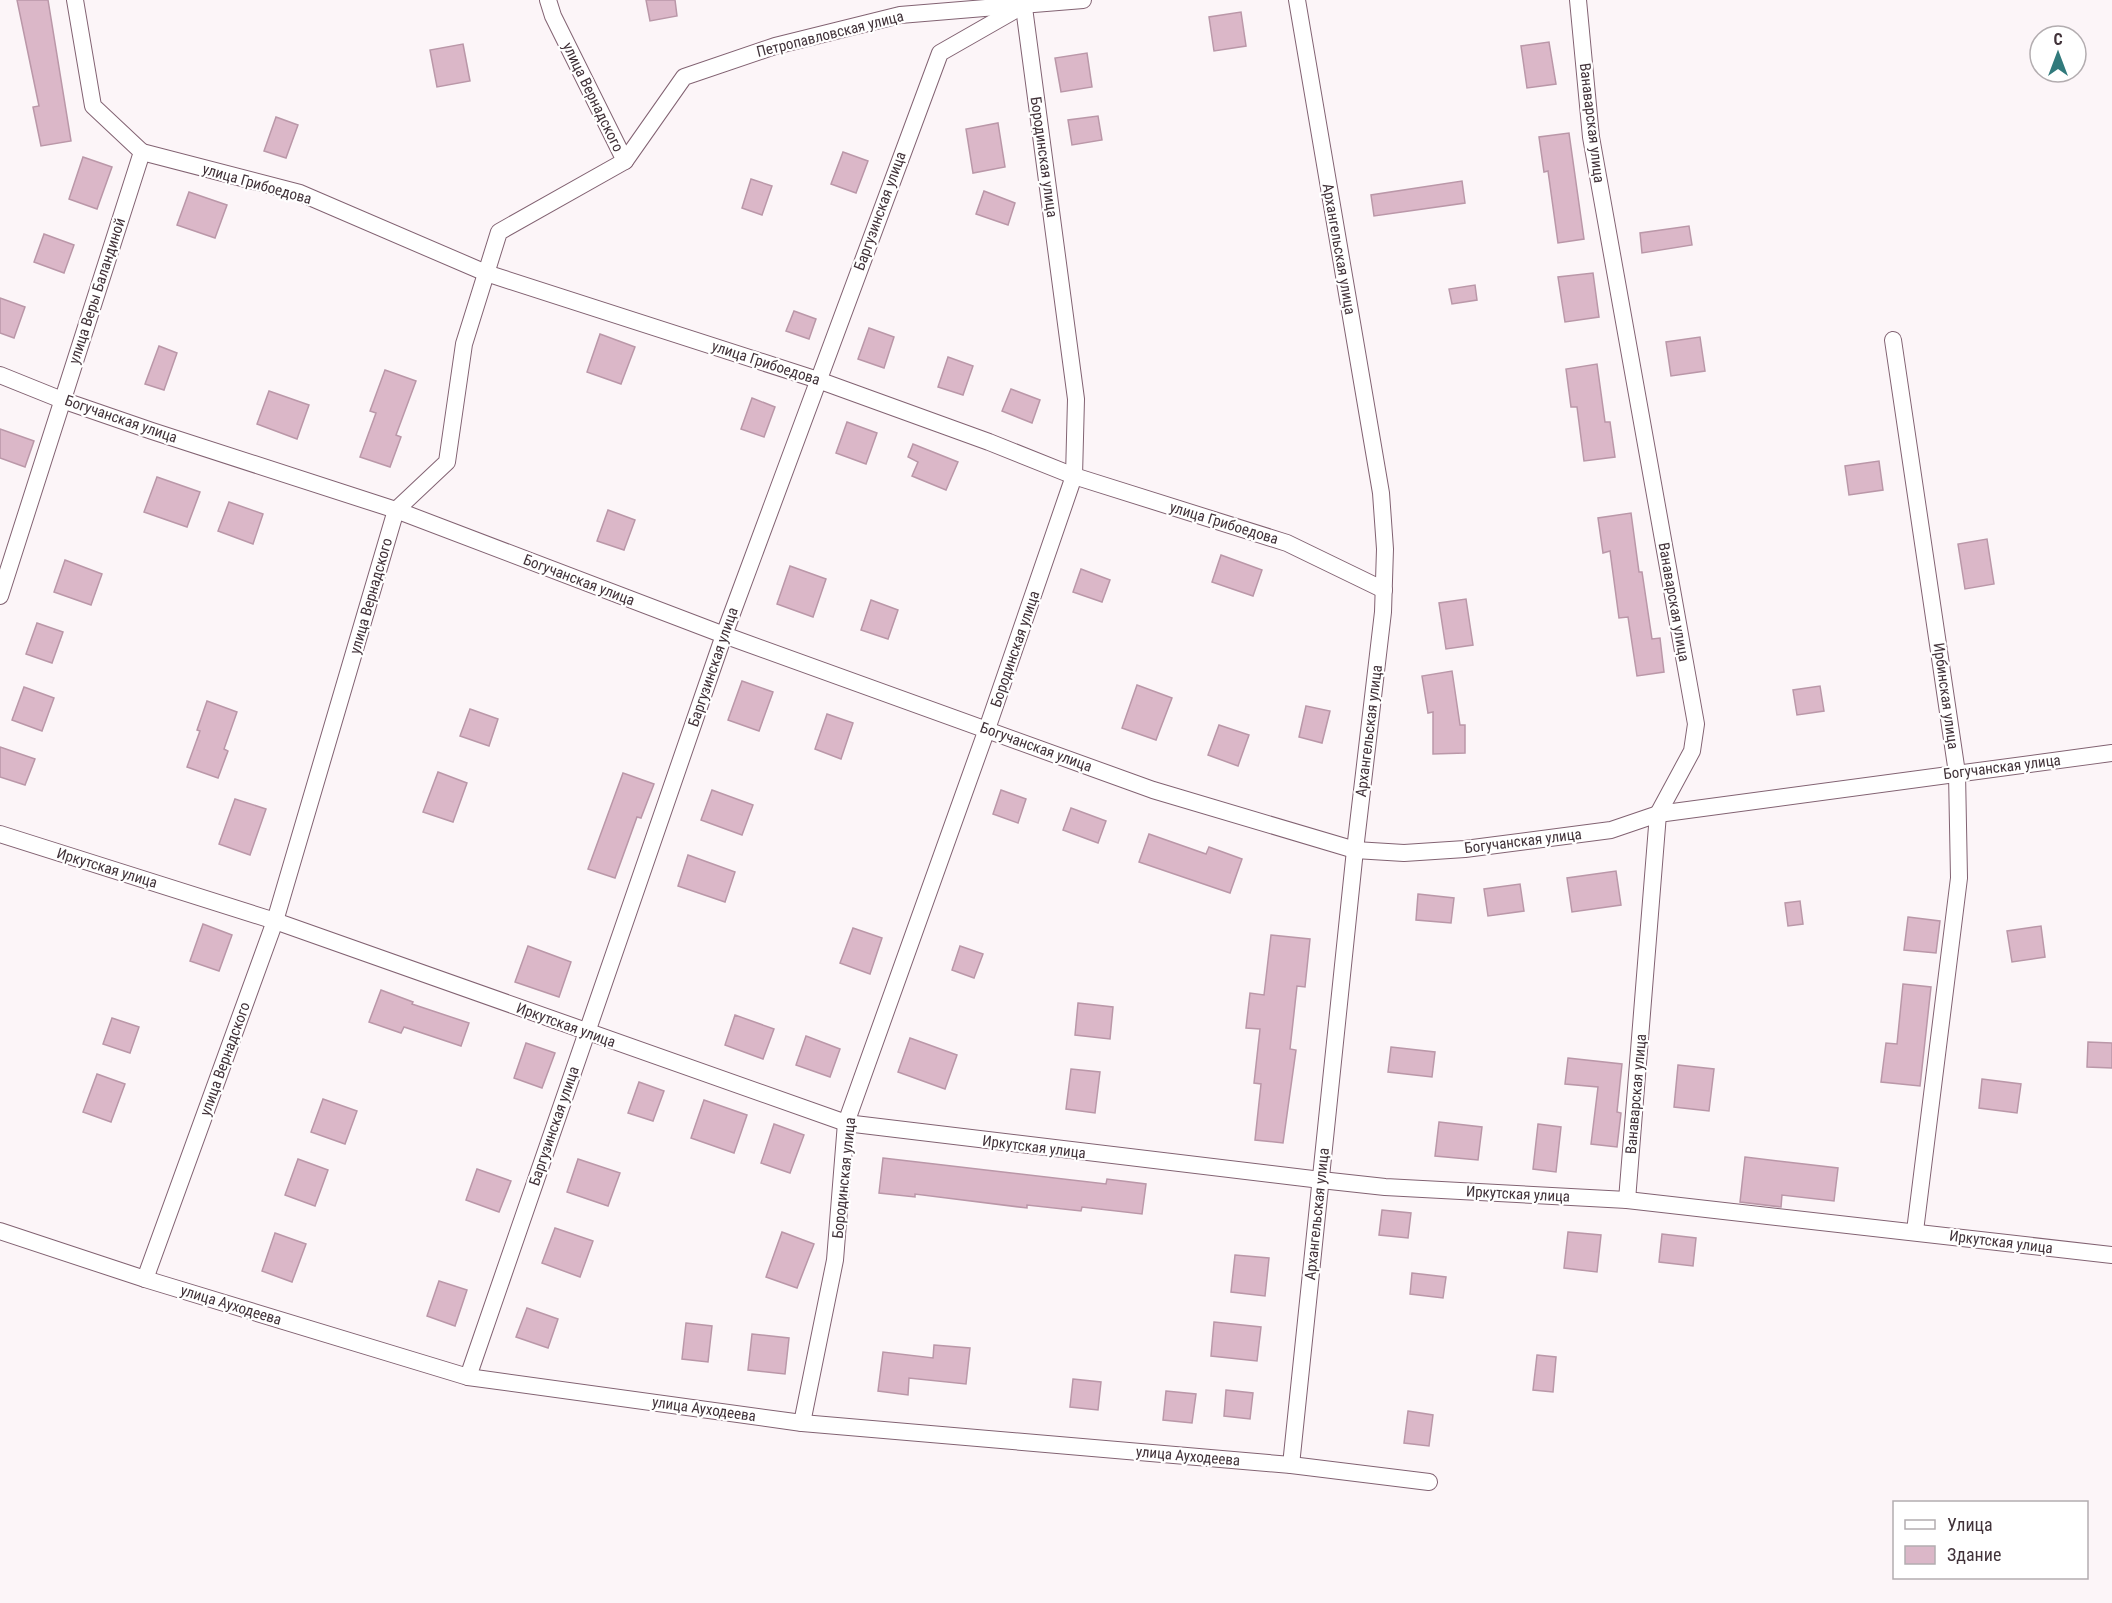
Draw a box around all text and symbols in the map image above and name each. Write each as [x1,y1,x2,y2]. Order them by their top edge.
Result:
street label: Петропавловская улица [755,7,905,61]
north arrow [2028,24,2088,84]
text: С [2053,30,2063,49]
street label: улица Вернадского [559,39,627,155]
street label: Ванаварская улица [1576,62,1608,184]
street label: Бородинская улица [1027,95,1061,219]
street label: Баргузинская улица [850,149,910,273]
street label: улица Грибоедова [200,160,314,208]
street label: Архангельская улица [1319,182,1359,316]
street label: улица Веры Баландиной [65,216,129,366]
street label: улица Грибоедова [710,337,822,389]
street label: Богучанская улица [62,391,180,447]
street label: улица Грибоедова [1167,498,1281,548]
street label: улица Вернадского [346,536,396,656]
street label: Ванаварская улица [1655,541,1693,663]
street label: Богучанская улица [521,550,637,610]
street label: Бородинская улица [987,588,1043,710]
street label: Баргузинская улица [684,605,742,729]
street label: Ирбинская улица [1930,642,1962,750]
street label: Архангельская улица [1352,664,1386,798]
street label: Богучанская улица [978,718,1094,776]
street label: Богучанская улица [1942,751,2062,783]
street label: Богучанская улица [1463,825,1583,857]
street label: Иркутская улица [55,844,159,892]
street label: Иркутская улица [514,999,618,1051]
street label: улица Вернадского [196,1000,254,1118]
street label: Ванаварская улица [1622,1033,1650,1155]
street label: Баргузинская улица [525,1064,583,1188]
street label: Бородинская улица [829,1117,859,1239]
street label: Иркутская улица [981,1132,1087,1162]
street label: Архангельская улица [1301,1147,1333,1281]
street label: Иркутская улица [1465,1182,1571,1206]
street label: Иркутская улица [1948,1227,2054,1257]
street label: улица Ауходеева [178,1281,284,1329]
street label: улица Ауходеева [651,1393,757,1425]
street label: улица Ауходеева [1135,1442,1241,1470]
legend [1893,1501,2088,1579]
text: Улица [1947,1514,1993,1535]
text: Здание [1947,1544,2001,1565]

